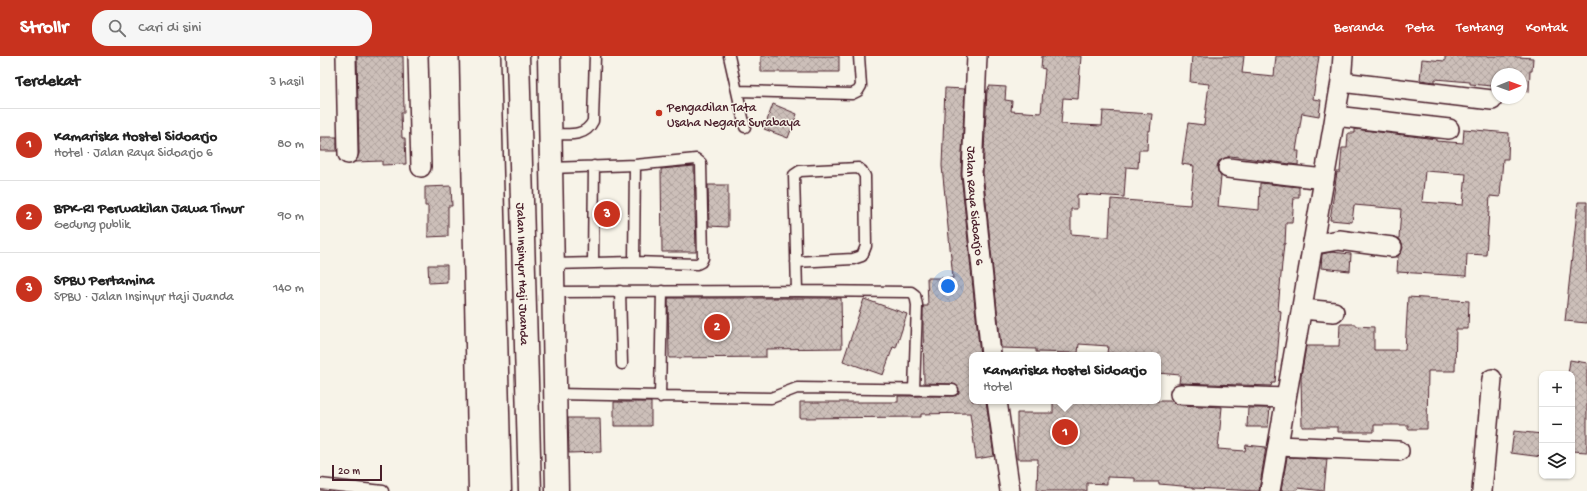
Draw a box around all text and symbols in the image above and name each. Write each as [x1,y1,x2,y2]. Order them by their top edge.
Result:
search box [92,10,372,46]
text: Strollr [20,17,68,40]
icon: search [106,17,128,39]
text: Cari di sini [138,19,202,37]
text: Beranda [1334,20,1384,37]
text: Peta [1406,20,1434,37]
text: Tentang [1456,20,1504,37]
text: Kontak [1526,20,1567,37]
north arrow [1491,68,1527,104]
text: Terdekat [16,72,80,92]
text: 3 hasil [270,75,304,90]
place label: Pengadilan Tata Usaha Negara Surabaya [666,101,801,131]
marker: Pengadilan Tata Usaha Negara Surabaya [654,108,664,118]
text: Kamariska Hostel Sidoarjo [54,128,217,146]
text: 1 [26,137,32,152]
text: 80 m [277,137,304,152]
text: Hotel · Jalan Raya Sidoarjo 6 [54,146,213,161]
street label: Jalan Raya Sidoarjo 6 [962,146,987,267]
pin: 3 [594,199,620,229]
text: BPK-RI Perwakilan Jawa Timur [54,200,243,218]
street label: Jalan Insinyur Haji Juanda [512,203,531,346]
text: 2 [26,209,32,224]
text: 90 m [278,209,304,224]
text: Gedung publik [54,218,130,233]
text: SPBU Pertamina [54,272,154,290]
your location [938,276,958,296]
text: 3 [26,281,32,296]
text: 140 m [273,281,304,296]
text: SPBU · Jalan Insinyur Haji Juanda [54,290,234,305]
pin: 2 [704,312,730,342]
popup [969,352,1161,404]
text: Kamariska Hostel Sidoarjo [983,362,1147,380]
map controls [1539,371,1575,479]
button: + [1539,371,1575,407]
text: Hotel [983,380,1012,395]
button: − [1539,407,1575,443]
pin: 1 [1052,417,1078,447]
button: layers [1539,443,1575,479]
scale bar [332,463,382,482]
text: 20 m [338,466,360,478]

